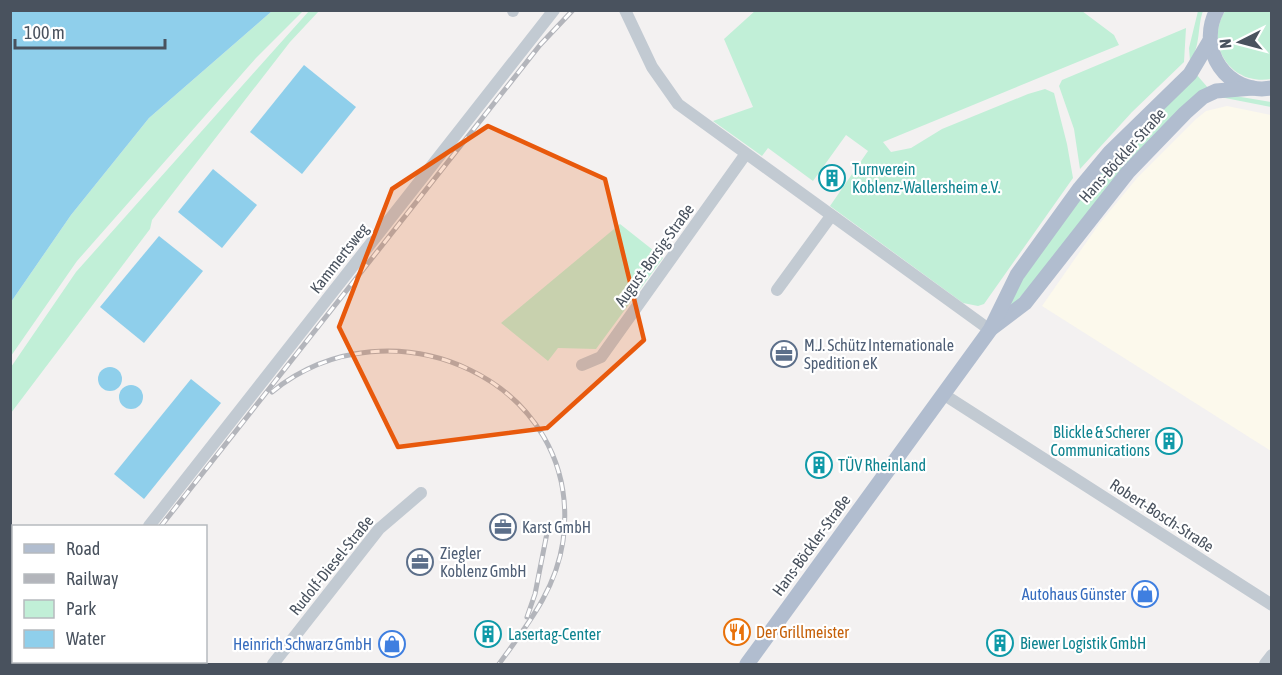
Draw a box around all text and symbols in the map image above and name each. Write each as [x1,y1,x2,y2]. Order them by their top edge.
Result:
scale bar [15,12,165,50]
north arrow [1210,12,1270,72]
text: 100 m [24,22,65,43]
text: N [1216,38,1235,49]
street label: Hans-Böckler-Straße [1075,104,1169,206]
place label: Turnverein Koblenz-Wallersheim e.V. [852,160,1001,196]
building icon: Turnverein Koblenz-Wallersheim e.V. [817,163,847,193]
street label: August-Borsig-Straße [611,200,698,310]
street label: Kammertsweg [306,219,373,297]
place label: M.J. Schütz Internationale Spedition eK [804,336,954,373]
office icon: M.J. Schütz Internationale Spedition eK [769,339,799,369]
place label: Blickle & Scherer Communications [1050,423,1150,459]
building icon: Blickle & Scherer Communications [1154,426,1184,456]
building icon: TÜV Rheinland [804,450,834,480]
place label: TÜV Rheinland [838,456,926,474]
street label: Robert-Bosch-Straße [1107,475,1217,555]
street label: Hans-Böckler-Straße [768,491,854,599]
street label: Rudolf-Diesel-Straße [285,512,377,618]
office icon: Karst GmbH [488,512,518,542]
place label: Karst GmbH [522,518,591,536]
legend [12,525,207,663]
text: Road [66,538,100,559]
place label: Ziegler Koblenz GmbH [440,544,527,580]
office icon: Ziegler Koblenz GmbH [405,547,435,577]
text: Railway [66,568,118,589]
shop icon: Autohaus Günster [1130,579,1160,609]
place label: Autohaus Günster [1022,585,1126,603]
text: Park [66,598,96,619]
restaurant icon: Der Grillmeister [722,617,752,647]
building icon: Lasertag-Center [473,619,503,649]
place label: Der Grillmeister [756,623,849,641]
place label: Lasertag-Center [508,625,601,644]
text: Water [66,628,106,649]
building icon: Biewer Logistik GmbH [985,628,1015,658]
shop icon: Heinrich Schwarz GmbH [377,629,407,659]
place label: Biewer Logistik GmbH [1020,634,1146,653]
place label: Heinrich Schwarz GmbH [233,635,372,653]

